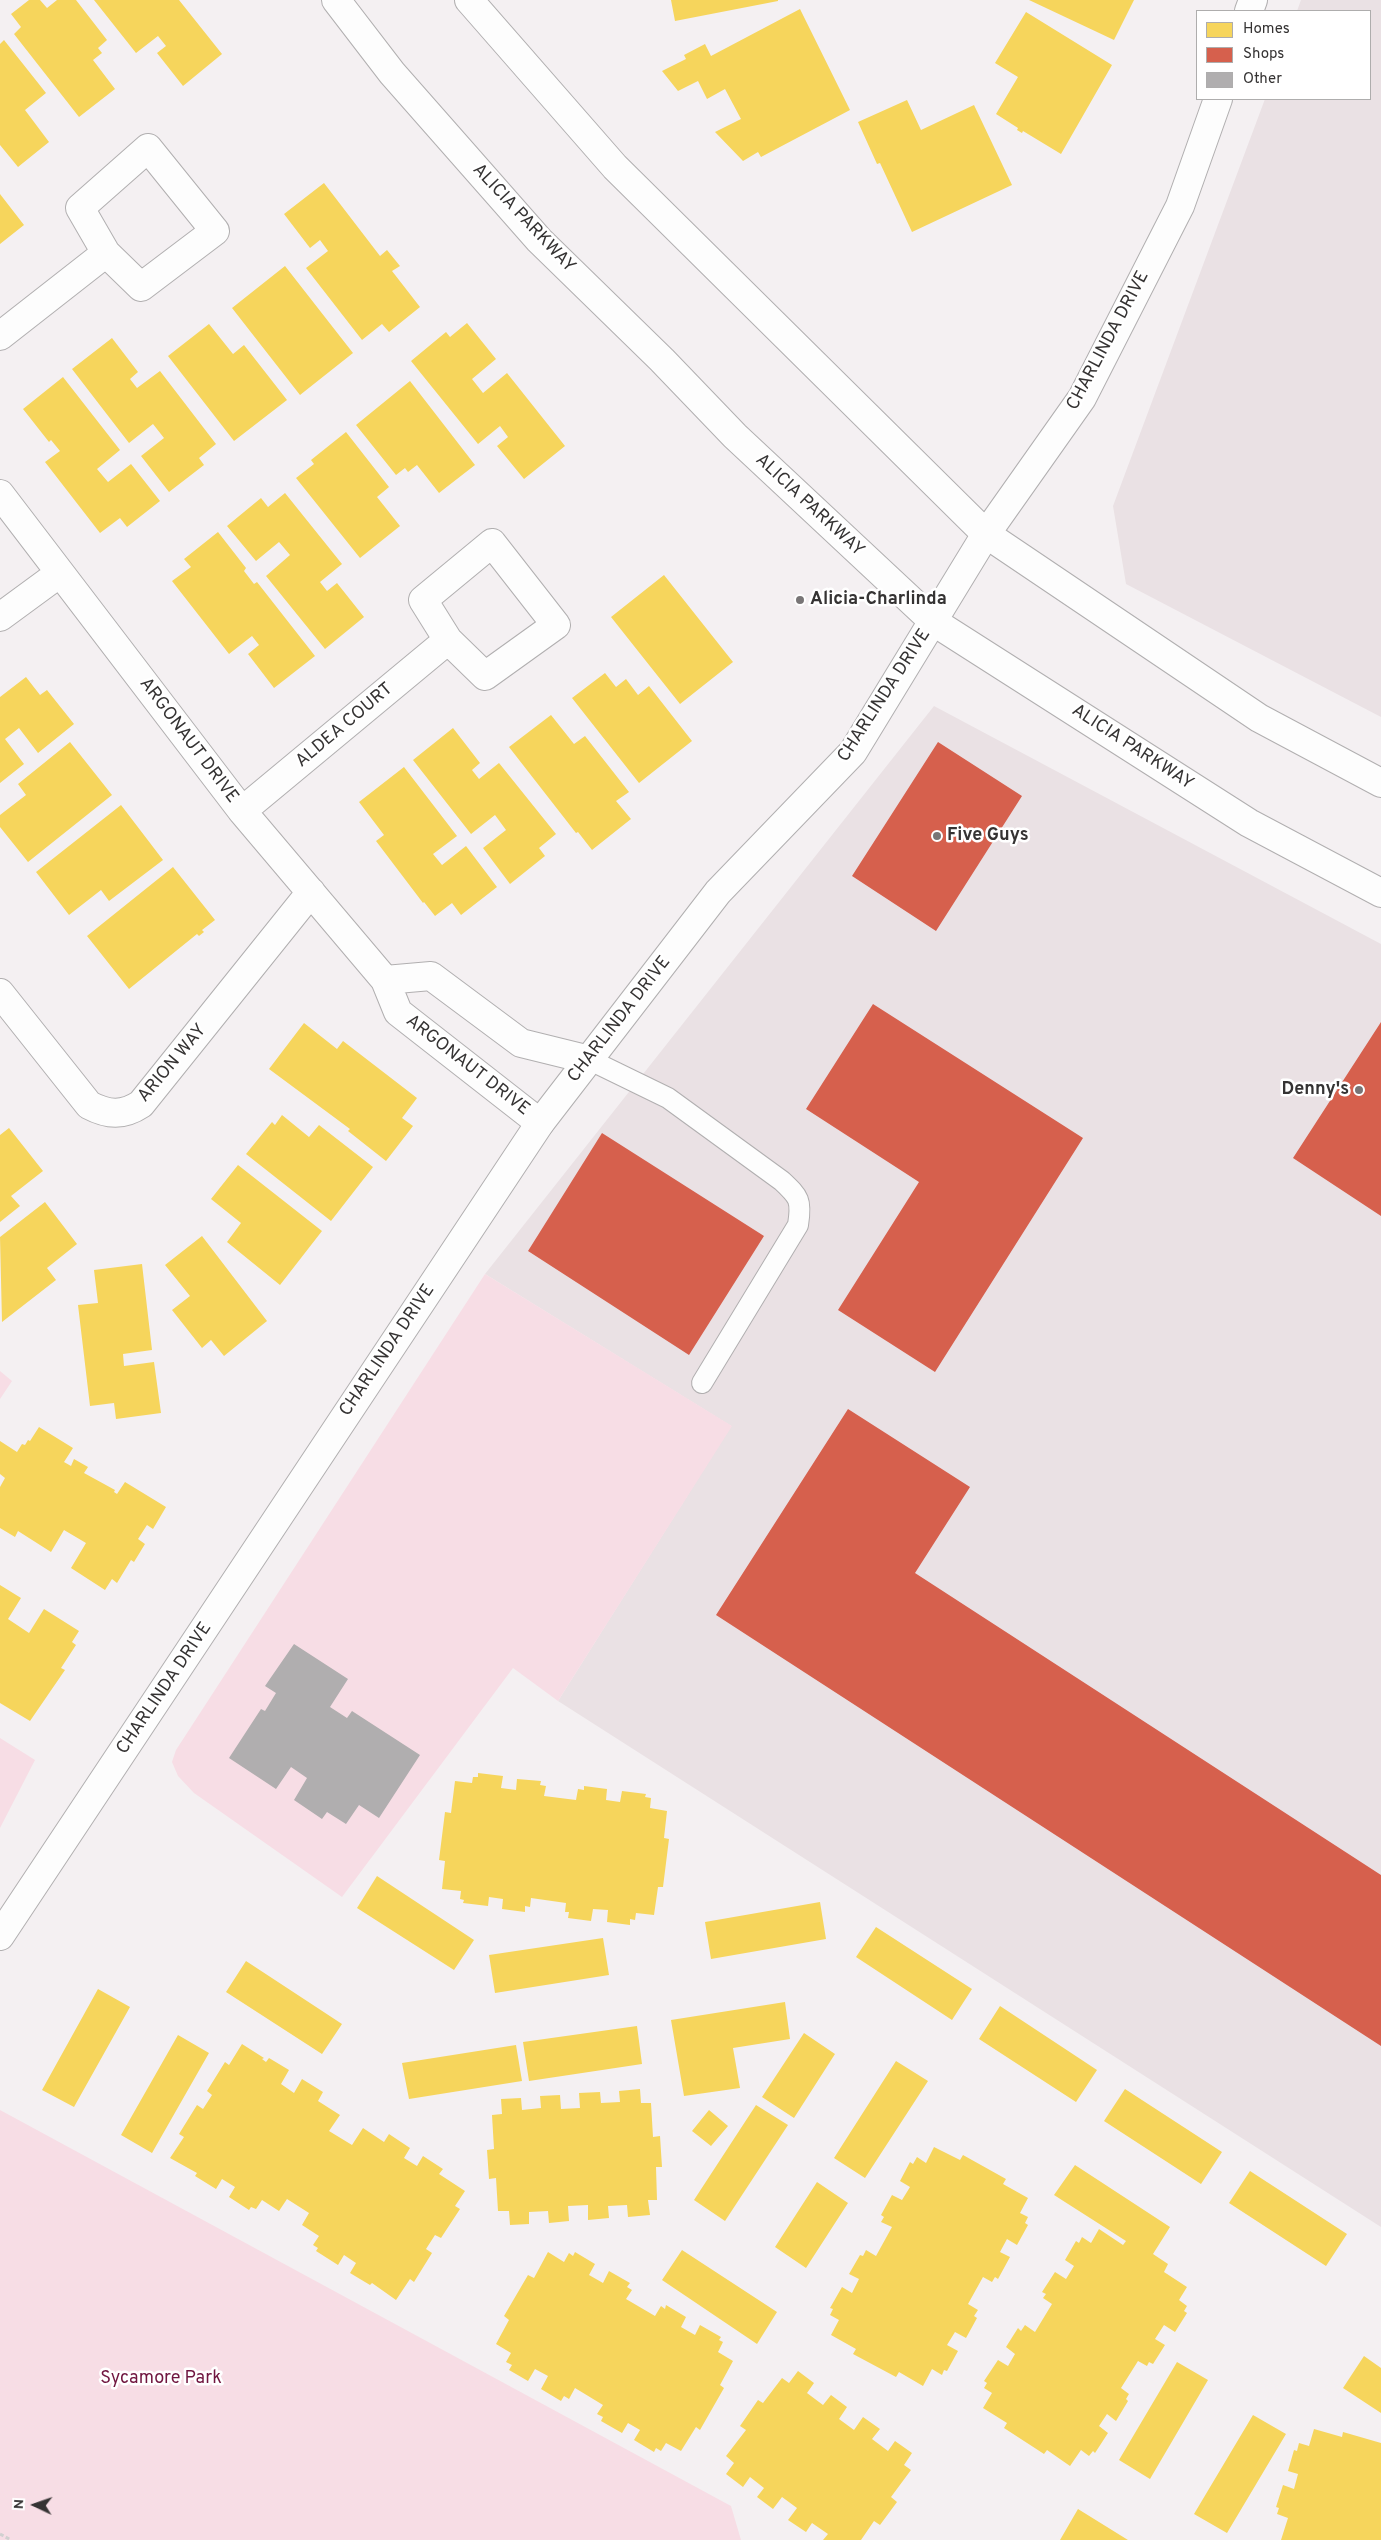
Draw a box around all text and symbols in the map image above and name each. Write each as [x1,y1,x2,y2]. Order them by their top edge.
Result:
legend [1196,10,1371,100]
text: Homes [1243,20,1290,39]
text: Shops [1243,45,1284,64]
text: Other [1243,70,1282,89]
street label: ALICIA PARKWAY [467,160,579,278]
street label: CHARLINDA DRIVE [1063,268,1155,414]
street label: ALICIA PARKWAY [750,450,868,562]
place label: Alicia-Charlinda [810,589,947,611]
marker: Alicia-Charlinda [794,594,806,606]
street label: CHARLINDA DRIVE [834,625,936,767]
street label: ARGONAUT DRIVE [134,674,242,808]
street label: ALDEA COURT [292,679,398,773]
street label: ALICIA PARKWAY [1067,701,1197,795]
place label: Five Guys [947,825,1028,847]
marker: Five Guys [931,830,943,842]
street label: CHARLINDA DRIVE [564,952,676,1088]
street label: ARGONAUT DRIVE [401,1011,533,1121]
street label: ARION WAY [134,1021,212,1107]
place label: Denny's [1282,1079,1349,1101]
marker: Denny's [1353,1084,1365,1096]
street label: CHARLINDA DRIVE [336,1281,440,1421]
street label: CHARLINDA DRIVE [113,1619,217,1759]
park label: Sycamore Park [100,2368,222,2390]
north arrow [10,2480,60,2530]
text: N [11,2499,28,2510]

